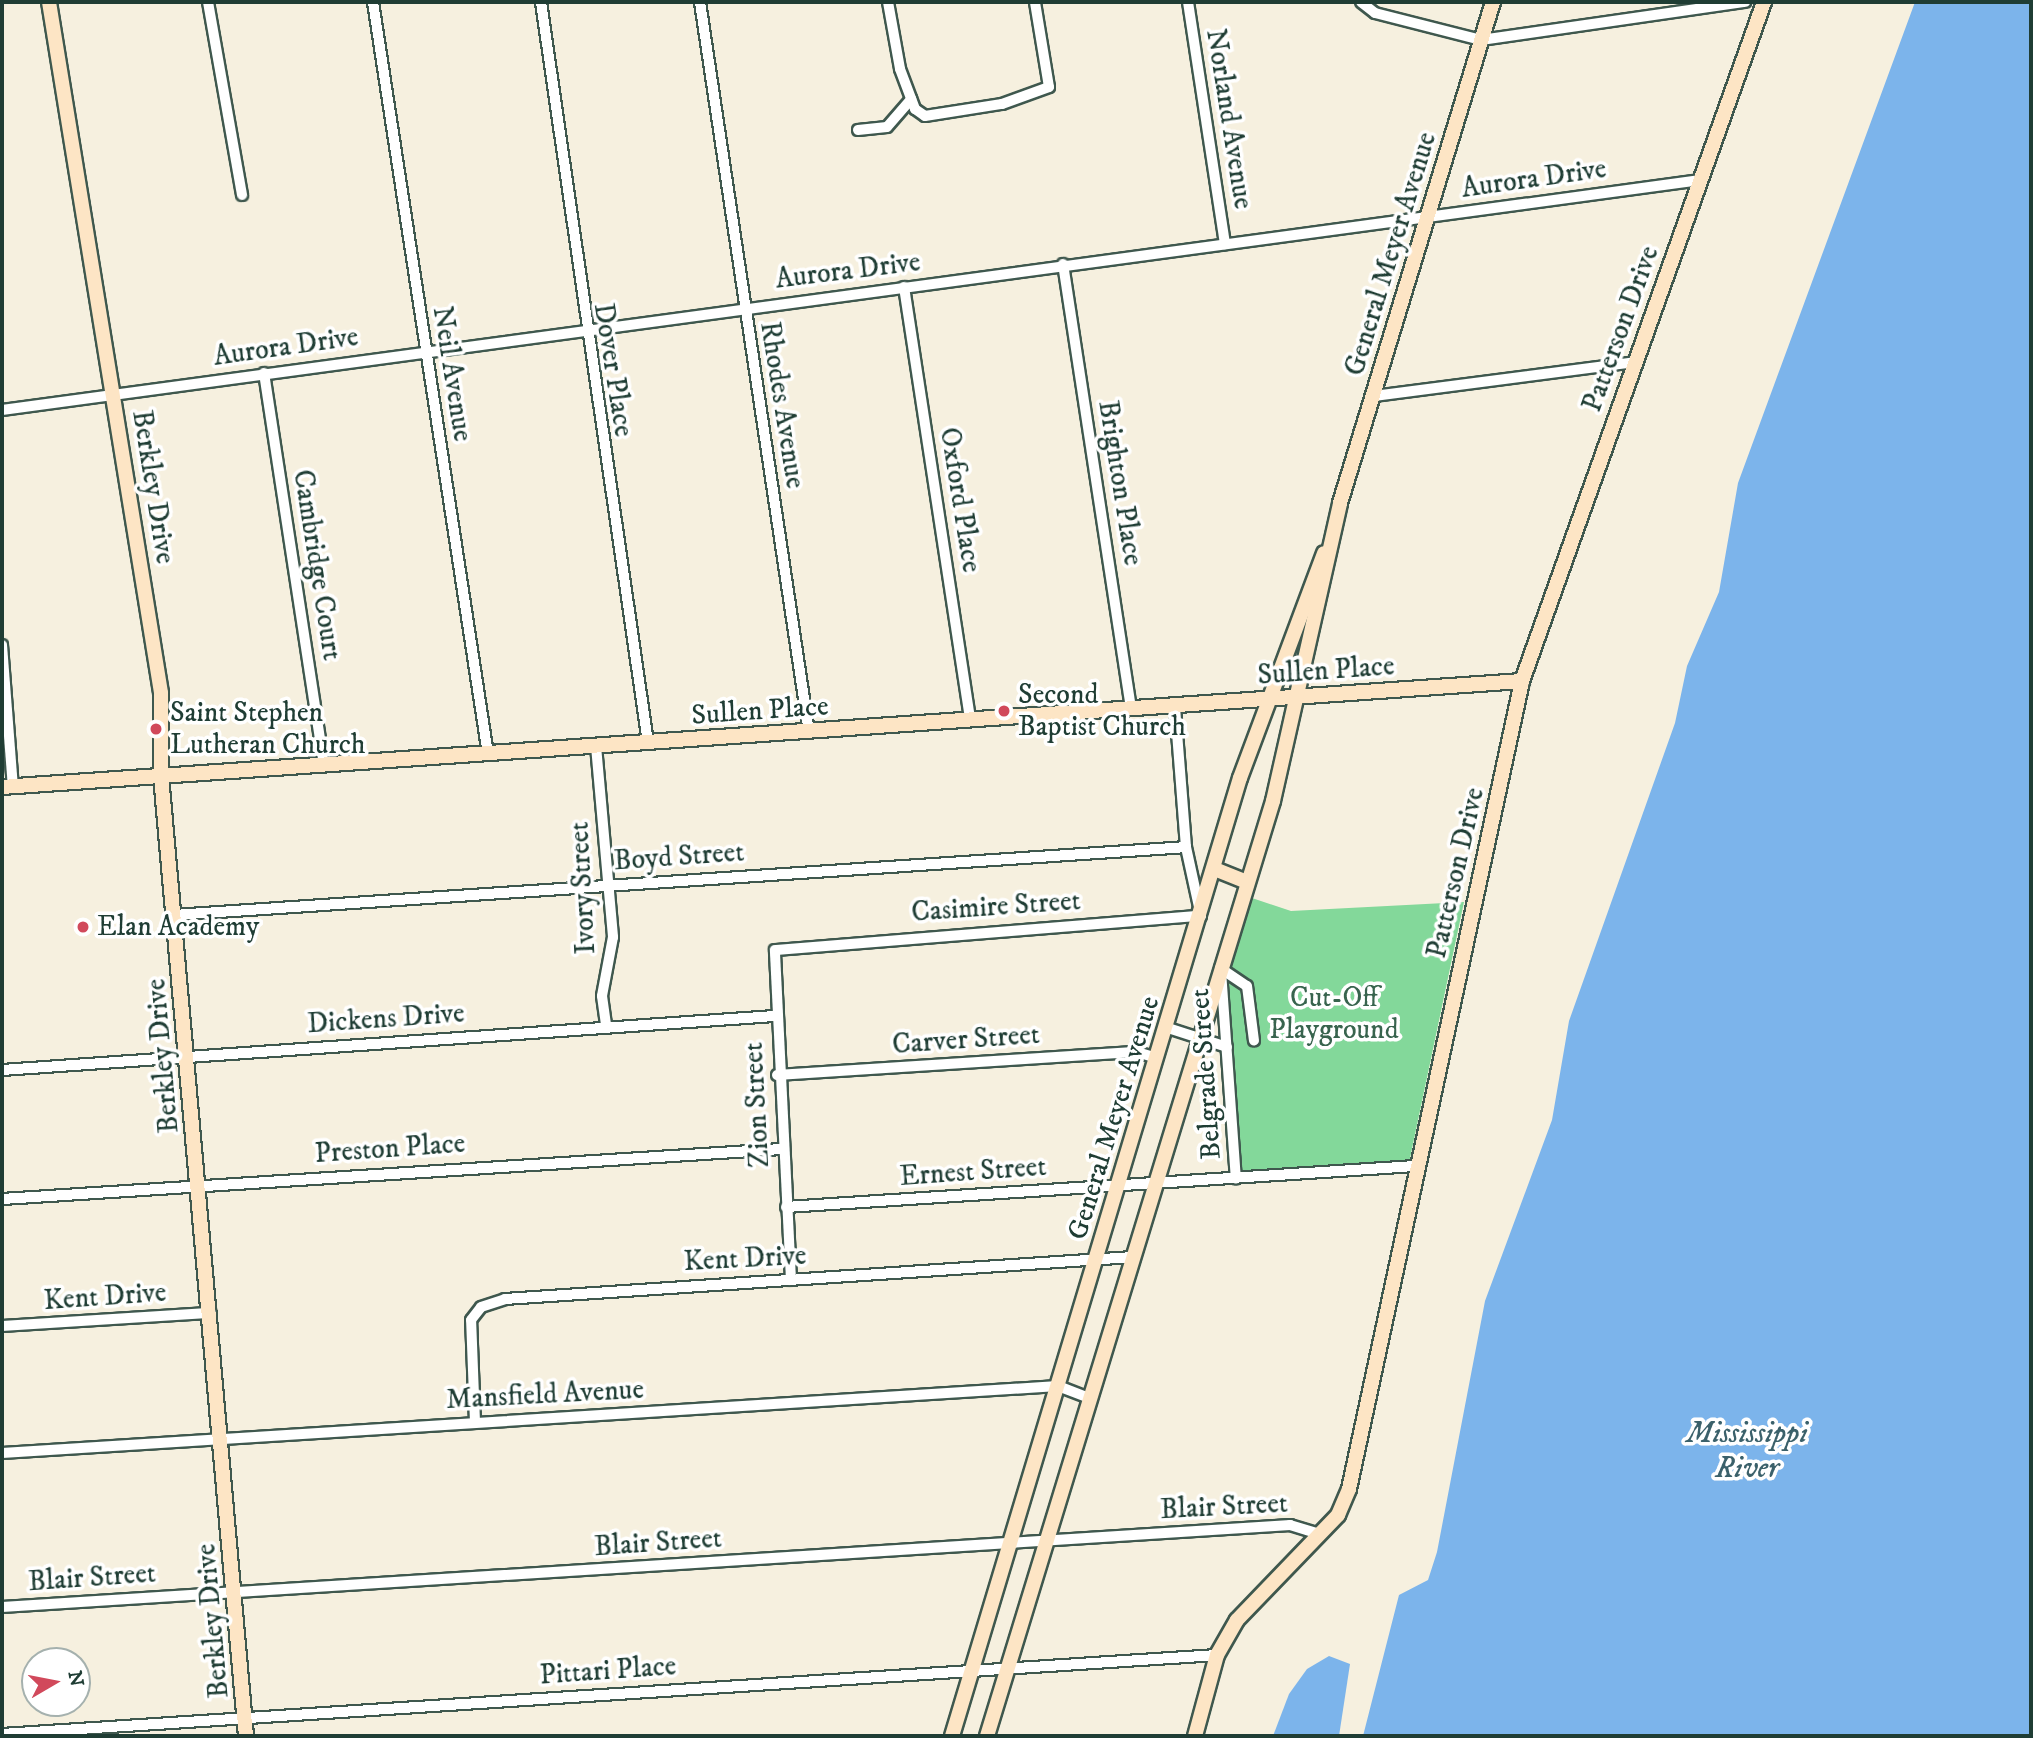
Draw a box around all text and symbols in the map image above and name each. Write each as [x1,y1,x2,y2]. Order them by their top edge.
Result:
street label: Norland Avenue [1198,27,1260,211]
street label: General Meyer Avenue [1338,128,1444,380]
street label: Aurora Drive [1459,152,1609,206]
street label: Patterson Drive [1575,241,1667,417]
street label: Aurora Drive [774,245,922,297]
street label: Dover Place [586,301,640,439]
street label: Neil Avenue [425,304,479,444]
street label: Rhodes Avenue [752,319,812,491]
street label: Aurora Drive [211,320,361,374]
street label: Brighton Place [1090,398,1150,568]
street label: Berkley Drive [124,408,182,566]
street label: Oxford Place [932,425,988,575]
street label: Cambridge Court [285,467,349,663]
street label: Sullen Place [1256,649,1396,693]
place label: Second Baptist Church [1018,678,1186,744]
street label: Sullen Place [690,689,830,733]
place label: Saint Stephen Lutheran Church [170,696,366,762]
marker: Second Baptist Church [996,703,1012,719]
marker: Saint Stephen Lutheran Church [148,721,164,737]
street label: Patterson Drive [1420,784,1492,962]
street label: Ivory Street [563,821,603,955]
street label: Boyd Street [613,836,745,878]
street label: Casimire Street [910,884,1082,930]
place label: Elan Academy [97,910,259,944]
marker: Elan Academy [75,919,91,935]
street label: Berkley Drive [140,977,186,1135]
park label: Cut-Off Playground [1269,981,1399,1047]
street label: Belgrade Street [1183,987,1229,1161]
street label: General Meyer Avenue [1061,992,1167,1244]
street label: Dickens Drive [306,997,466,1041]
street label: Carver Street [891,1018,1041,1062]
street label: Zion Street [737,1041,777,1169]
street label: Preston Place [314,1127,466,1171]
street label: Ernest Street [899,1150,1047,1194]
street label: Kent Drive [683,1239,807,1279]
street label: Kent Drive [43,1276,167,1318]
street label: Mansfield Avenue [445,1373,645,1417]
water label: Mississippi River [1686,1416,1808,1486]
street label: Blair Street [1159,1487,1289,1527]
street label: Blair Street [593,1522,723,1564]
street label: Berkley Drive [190,1542,236,1700]
street label: Blair Street [27,1557,157,1599]
north arrow [21,1647,91,1717]
street label: Pittari Place [539,1649,677,1693]
text: N [63,1669,88,1688]

